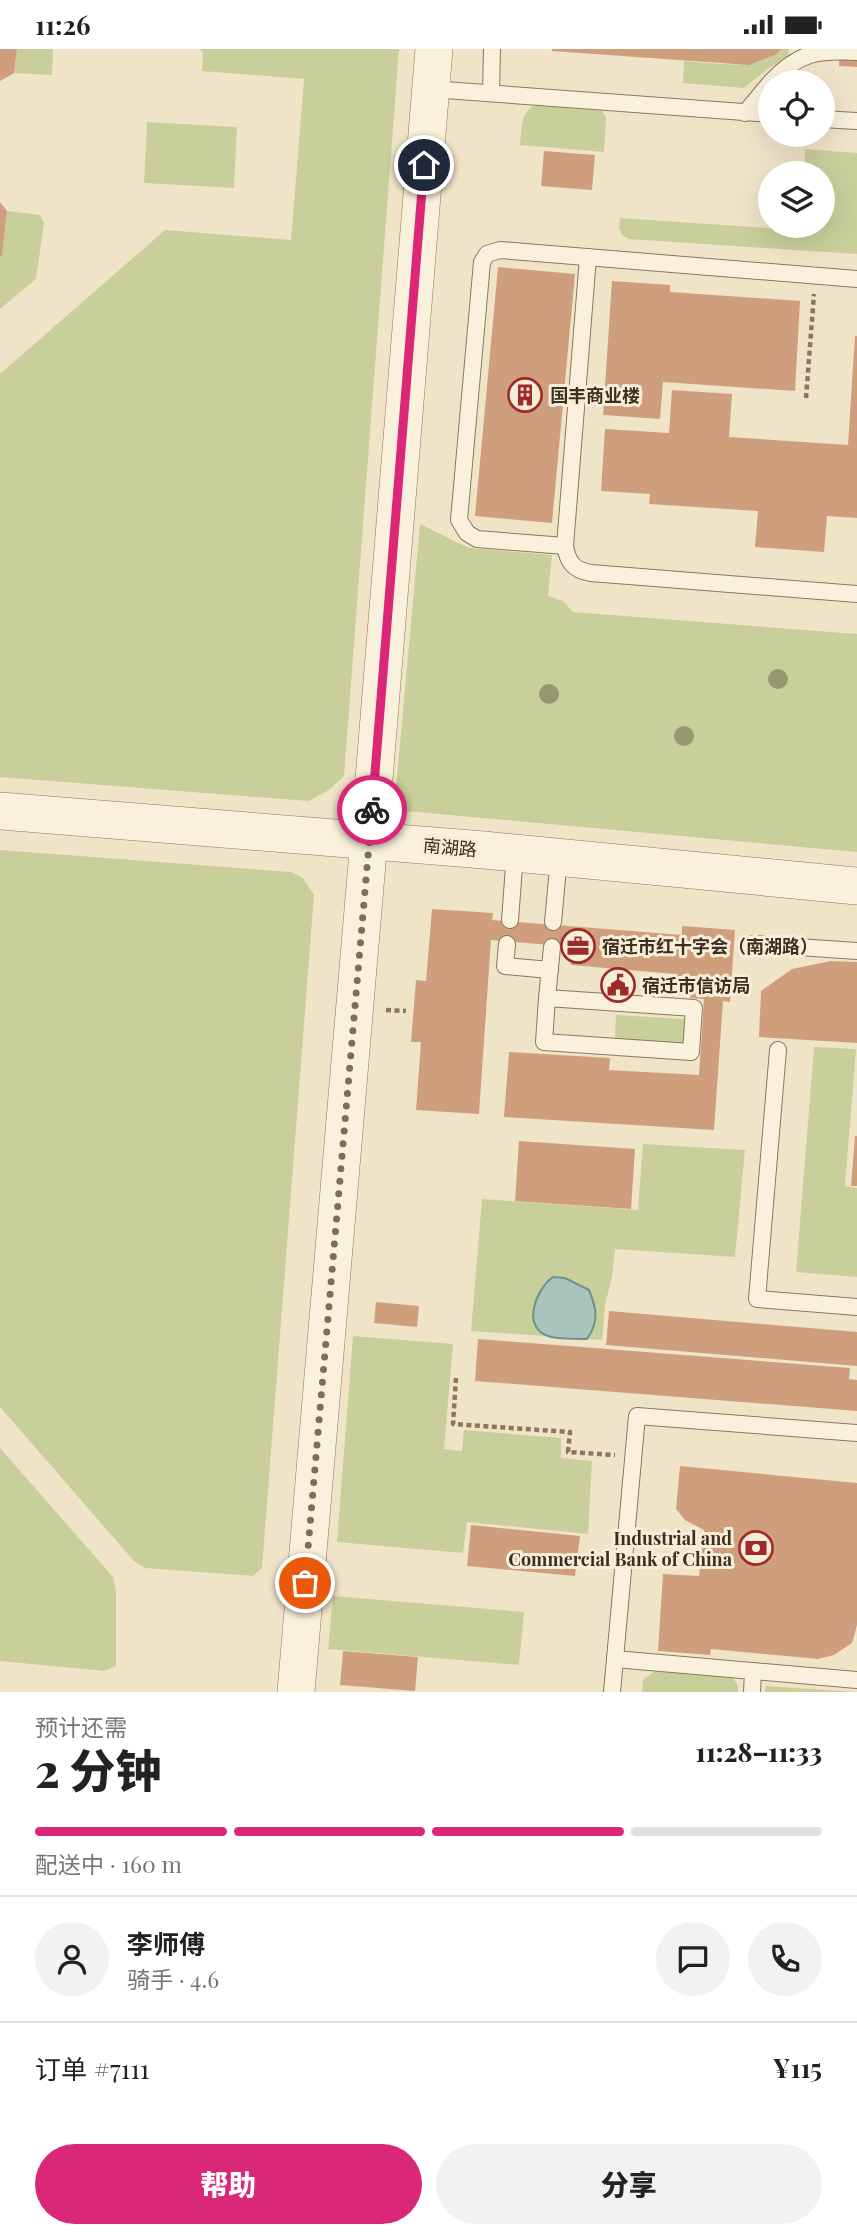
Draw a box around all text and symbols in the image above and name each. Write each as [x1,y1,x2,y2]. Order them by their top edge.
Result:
text: 11:26 [35,7,91,42]
map controls [758,70,835,238]
button: locate [758,70,835,147]
pin [394,135,454,195]
icon: home [405,146,443,184]
button: layers [758,161,835,238]
building icon: 国丰商业楼 [506,376,544,414]
place label: 国丰商业楼 [550,383,640,407]
courier [337,775,407,845]
icon: bike [353,791,391,829]
street label: 南湖路 [422,833,478,861]
office icon: 宿迁市红十字会（南湖路） [559,927,597,965]
place label: 宿迁市红十字会（南湖路） [602,934,818,958]
public building icon: 宿迁市信访局 [599,966,637,1004]
place label: 宿迁市信访局 [642,973,750,997]
place label: Industrial and Commercial Bank of China [508,1526,733,1571]
bank icon: Industrial and Commercial Bank of China [737,1529,775,1567]
pin [275,1553,335,1613]
icon: bag [286,1564,324,1602]
text: 预计还需 [35,1711,127,1742]
text: 11:28–11:33 [696,1734,822,1769]
text: 2 分钟 [35,1738,162,1800]
text: 配送中 · 160 m [35,1848,182,1879]
button: person [35,1922,109,1996]
button: chat [656,1922,730,1996]
button: phone [748,1922,822,1996]
text: 李师傅 [127,1926,205,1961]
text: 骑手 · 4.6 [127,1963,219,1994]
text: ¥115 [773,2050,822,2085]
text: 订单 #7111 [35,2051,149,2086]
button: 帮助 [35,2144,422,2224]
button: 分享 [436,2144,822,2224]

